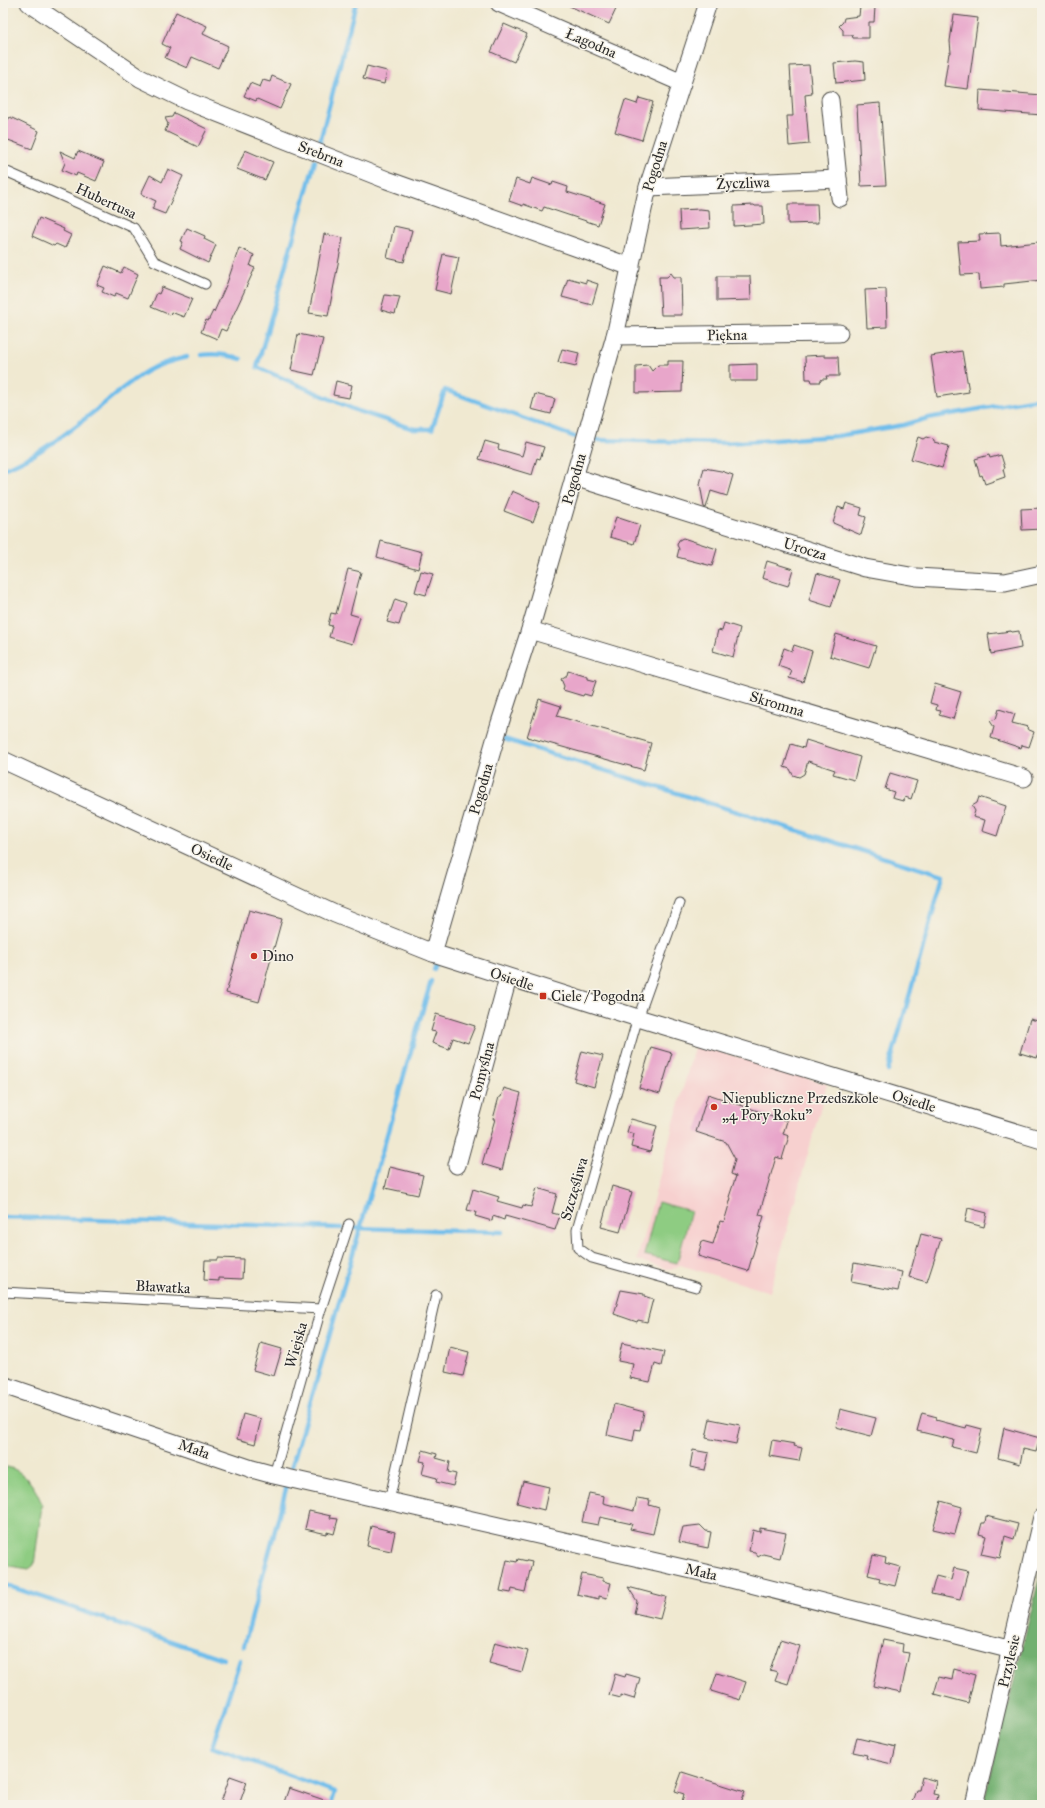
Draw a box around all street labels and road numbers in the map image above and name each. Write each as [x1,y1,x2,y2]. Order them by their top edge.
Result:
street label: Łagodna [563,24,620,62]
street label: Srebrna [296,137,347,171]
street label: Pogodna [639,138,671,194]
street label: Życzliwa [716,173,771,193]
street label: Hubertusa [73,179,140,223]
street label: Piękna [707,326,748,344]
street label: Pogodna [558,451,590,507]
street label: Urocza [781,534,829,564]
street label: Skromna [748,687,807,721]
street label: Pogodna [465,761,497,817]
street label: Osiedle [188,839,236,875]
street label: Osiedle [488,963,536,995]
street label: Pomyślna [466,1039,499,1102]
street label: Osiedle [890,1086,938,1116]
street label: Szczęśliwa [556,1155,592,1223]
street label: Bławatka [135,1277,192,1297]
street label: Wiejska [281,1319,311,1370]
street label: Mała [176,1435,213,1463]
street label: Mała [683,1560,719,1585]
street label: Przylesie [994,1633,1024,1689]

